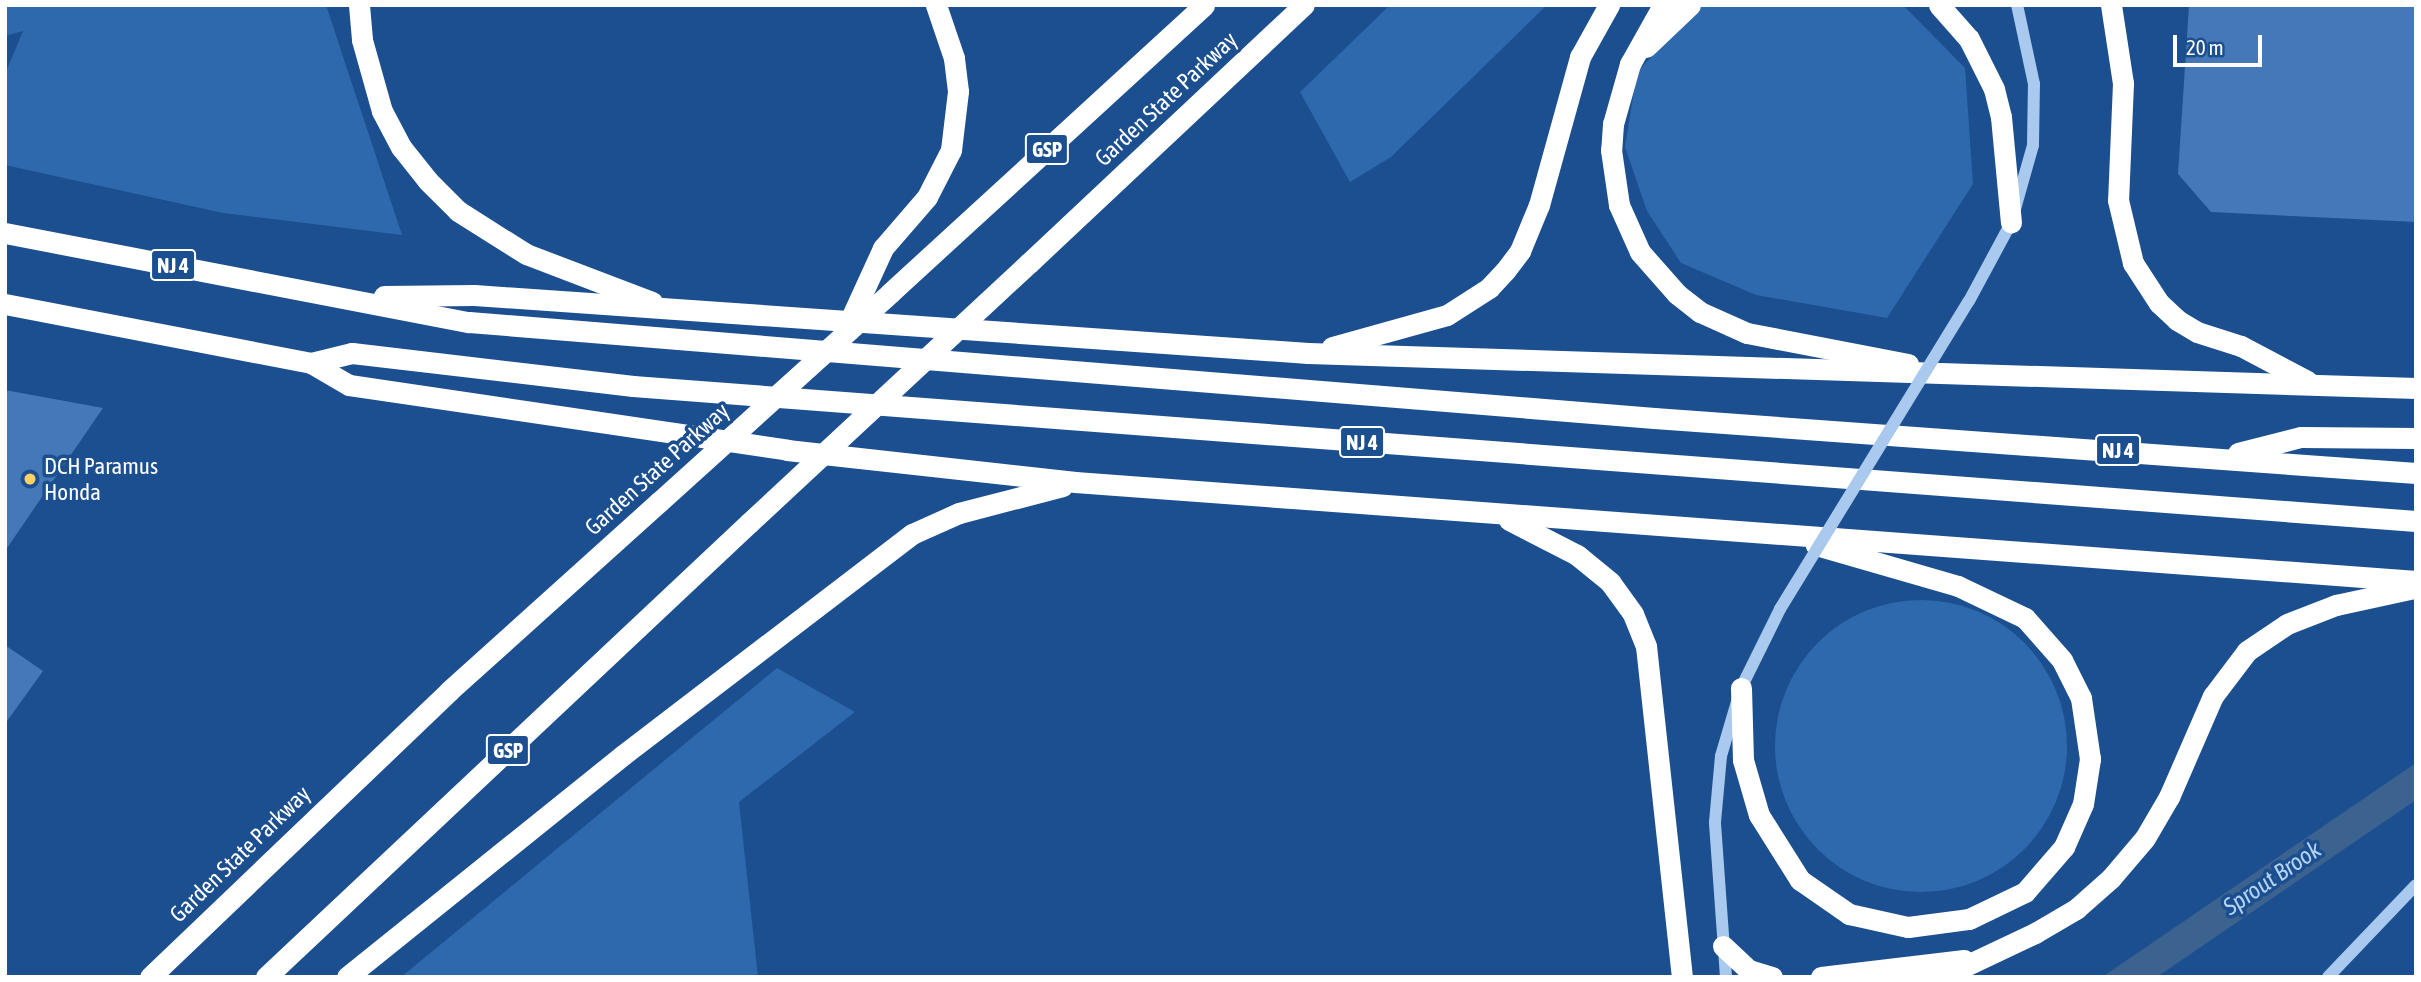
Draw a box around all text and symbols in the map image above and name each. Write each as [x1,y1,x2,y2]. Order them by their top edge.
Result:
scale bar [2176,21,2265,65]
street label: Garden State Parkway [1089,26,1243,172]
text: 20 m [2186,35,2224,59]
road number: GSP [1024,132,1070,166]
road number: NJ 4 [148,247,198,282]
street label: Garden State Parkway [579,397,735,541]
road number: NJ 4 [1338,424,1386,460]
road number: NJ 4 [2094,433,2142,468]
place label: DCH Paramus Honda [44,452,158,506]
marker: DCH Paramus Honda [22,471,38,487]
road number: GSP [485,732,531,768]
street label: Garden State Parkway [164,780,316,928]
water label: Sprout Brook [2218,835,2326,921]

